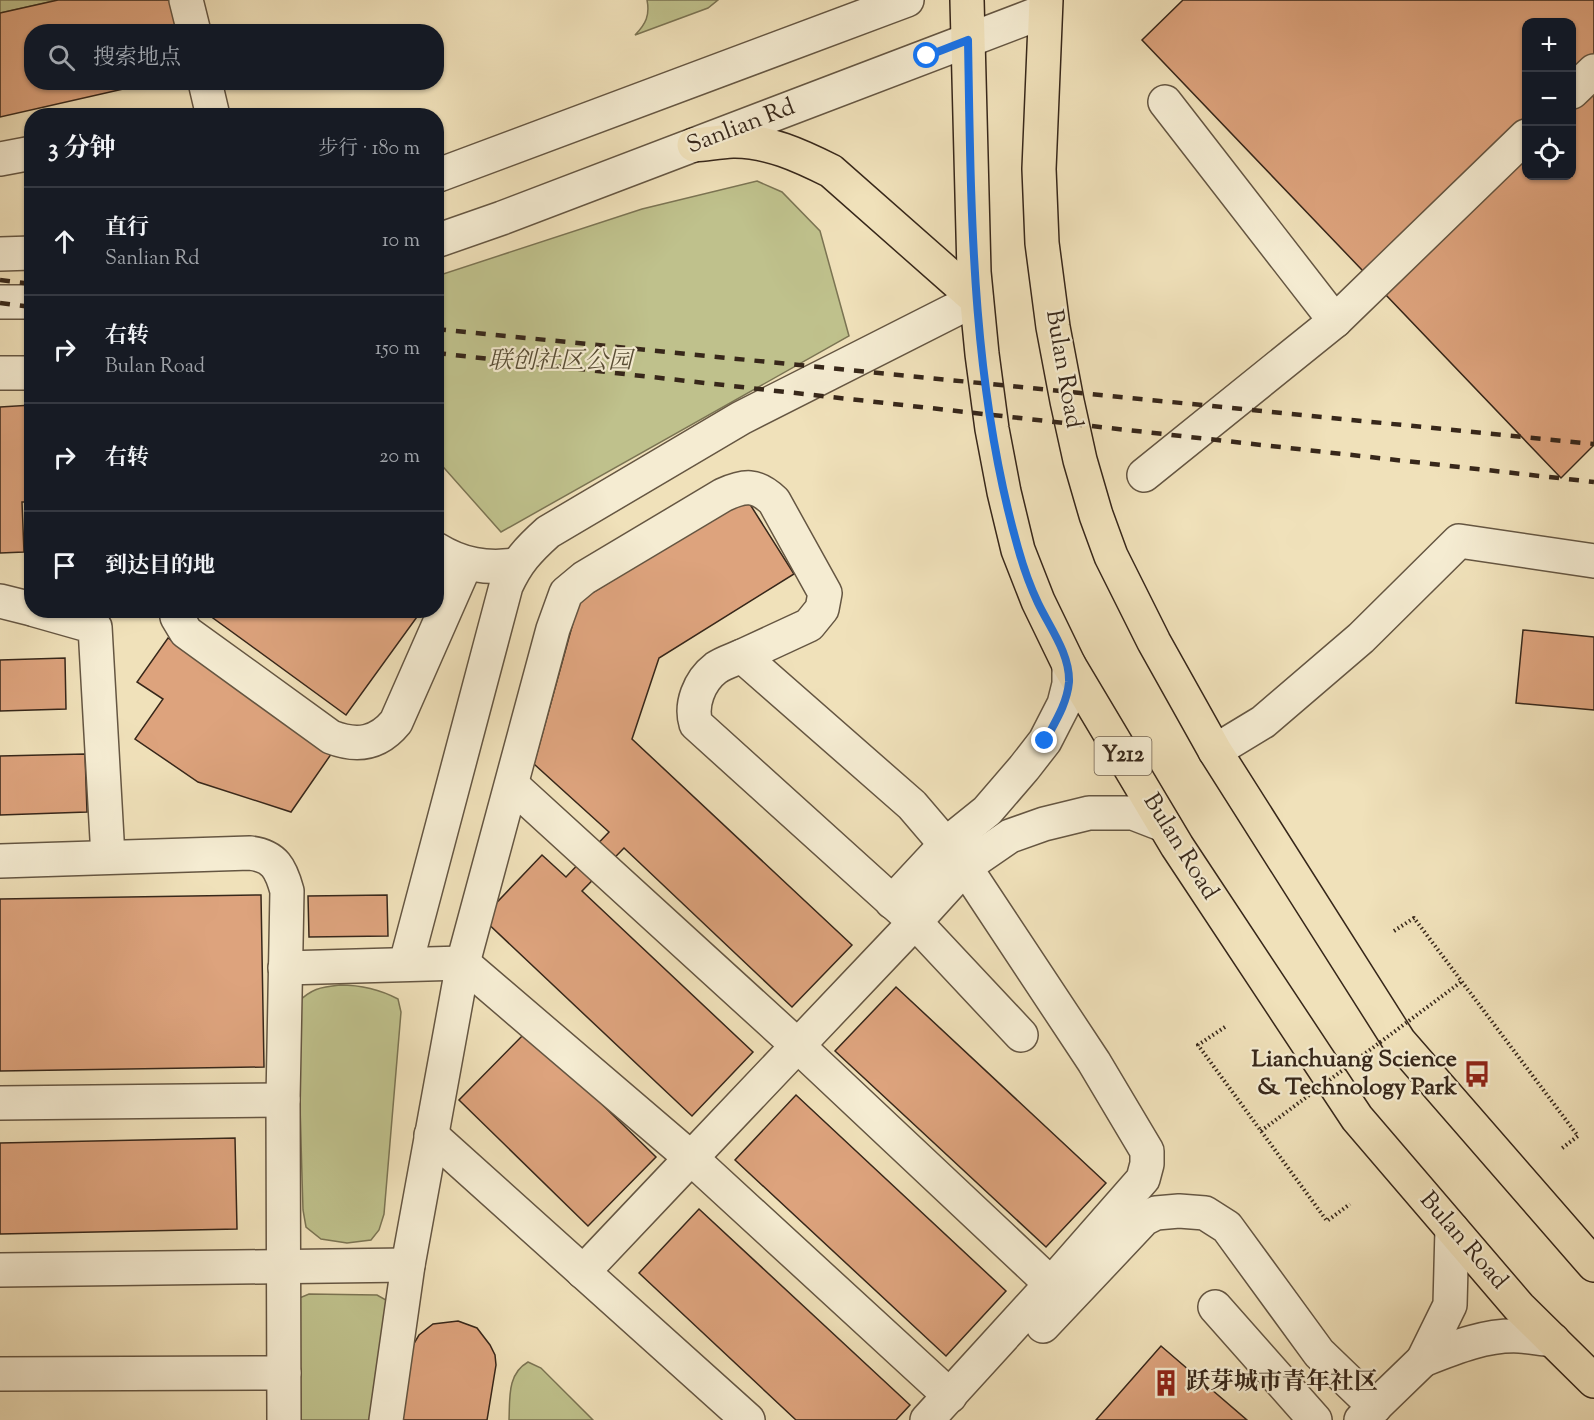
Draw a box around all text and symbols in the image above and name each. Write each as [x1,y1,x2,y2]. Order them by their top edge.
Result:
map controls [1522,18,1576,180]
button: + [1522,18,1576,72]
search box [24,24,444,90]
icon: search [45,41,78,74]
route start [913,42,939,68]
text: 搜索地点 [93,43,181,75]
button: − [1522,72,1576,126]
street label: Sanlian Rd [682,91,800,163]
button: locate [1522,126,1576,180]
text: 3 分钟 [48,131,116,168]
text: 步行 · 180 m [318,135,420,164]
text: 直行 [105,213,149,245]
icon: ahead [48,225,81,258]
text: 10 m [382,227,420,256]
text: Sanlian Rd [105,245,200,274]
street label: Bulan Road [1036,307,1090,431]
text: 右转 [105,321,149,353]
icon: right [48,333,81,366]
text: 150 m [375,335,420,364]
park label: 联创社区公园 [488,345,636,379]
text: Bulan Road [105,353,205,382]
icon: right [48,441,81,474]
text: 右转 [105,443,149,475]
text: 20 m [379,443,420,472]
icon: arrive [48,549,81,582]
text: 到达目的地 [105,551,215,583]
route end [1031,727,1057,753]
road number: Y212 [1094,737,1152,775]
street label: Bulan Road [1134,787,1226,907]
place label: Lianchuang Science & Technology Park [1251,1043,1458,1105]
bus stop icon: Lianchuang Science & Technology Park [1462,1059,1492,1089]
street label: Bulan Road [1411,1185,1515,1298]
place label: 跃芽城市青年社区 [1186,1366,1378,1400]
building icon: 跃芽城市青年社区 [1151,1368,1181,1398]

